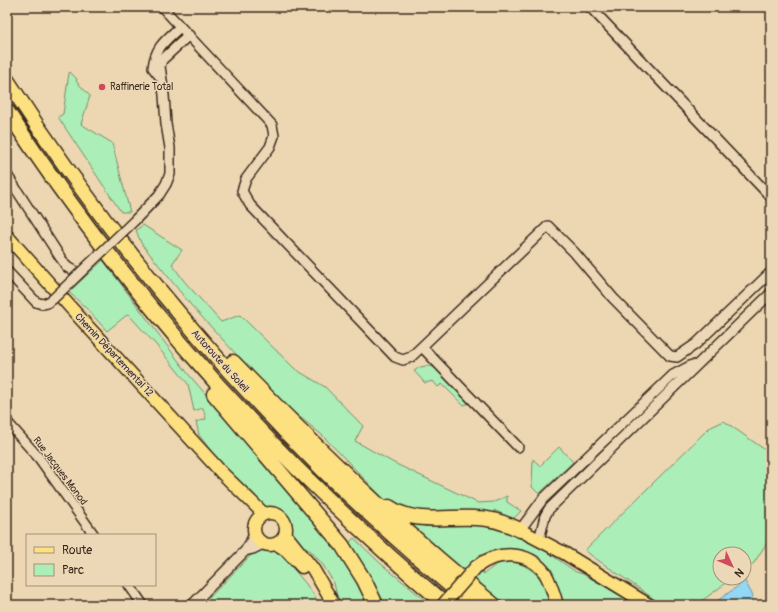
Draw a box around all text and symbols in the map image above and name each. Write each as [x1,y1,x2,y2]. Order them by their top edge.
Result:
place label: Raffinerie Total [110,81,173,93]
marker: Raffinerie Total [97,82,107,92]
street label: Chemin Départemental 12 [72,311,156,399]
street label: Autoroute du Soleil [189,327,251,395]
street label: Rue Jacques Monod [30,435,90,508]
legend [26,534,156,586]
text: Route [62,543,92,558]
north arrow [712,546,752,586]
text: Parc [62,563,84,578]
text: N [731,565,746,580]

